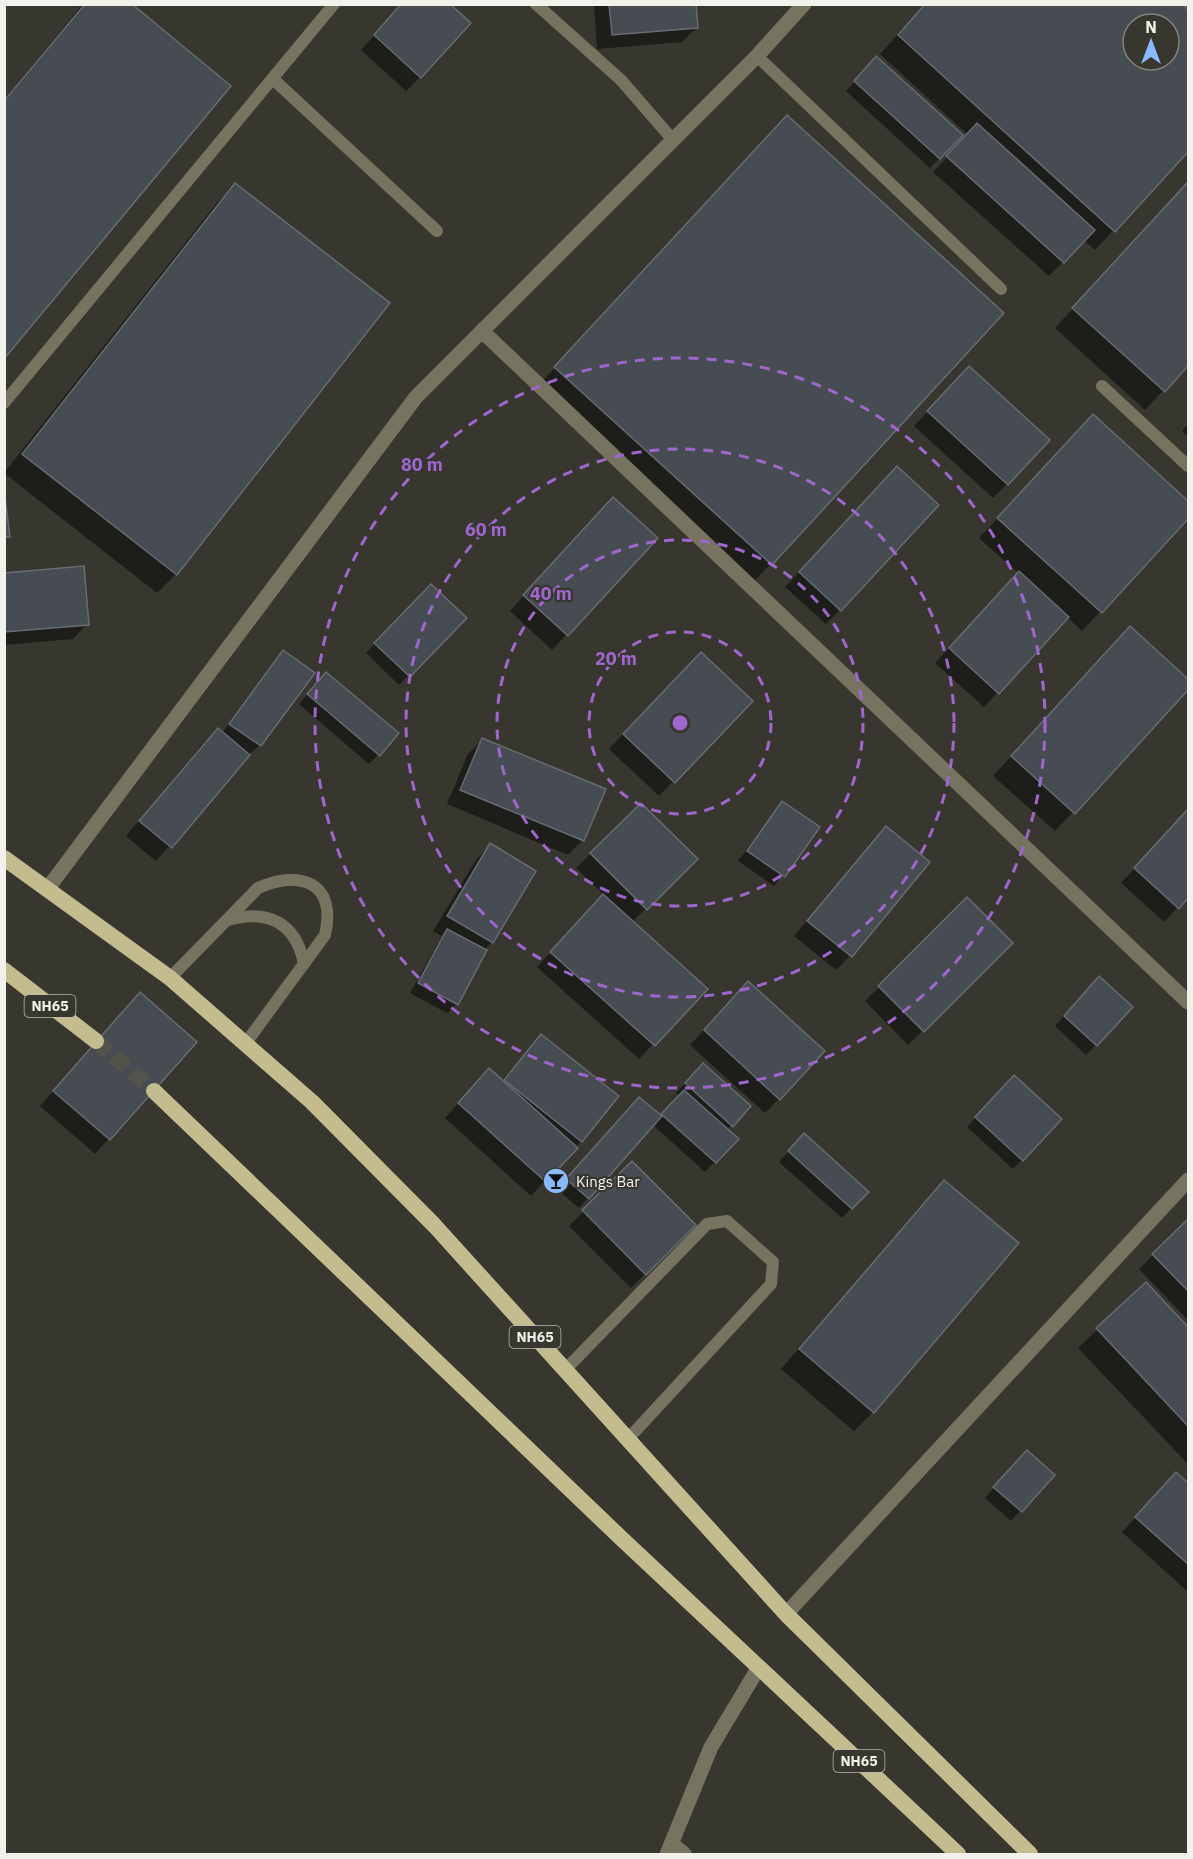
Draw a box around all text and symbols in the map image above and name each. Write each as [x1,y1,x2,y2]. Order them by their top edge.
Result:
north arrow [1121,12,1181,72]
text: N [1145,17,1157,37]
text: 80 m [401,453,443,476]
text: 60 m [465,518,507,541]
text: 40 m [530,582,572,605]
text: 20 m [595,647,637,670]
centre of rings [670,713,690,733]
road number: NH65 [25,995,76,1017]
bar icon: Kings Bar [541,1166,571,1196]
place label: Kings Bar [576,1172,640,1191]
road number: NH65 [510,1326,560,1348]
road number: NH65 [834,1750,884,1772]

